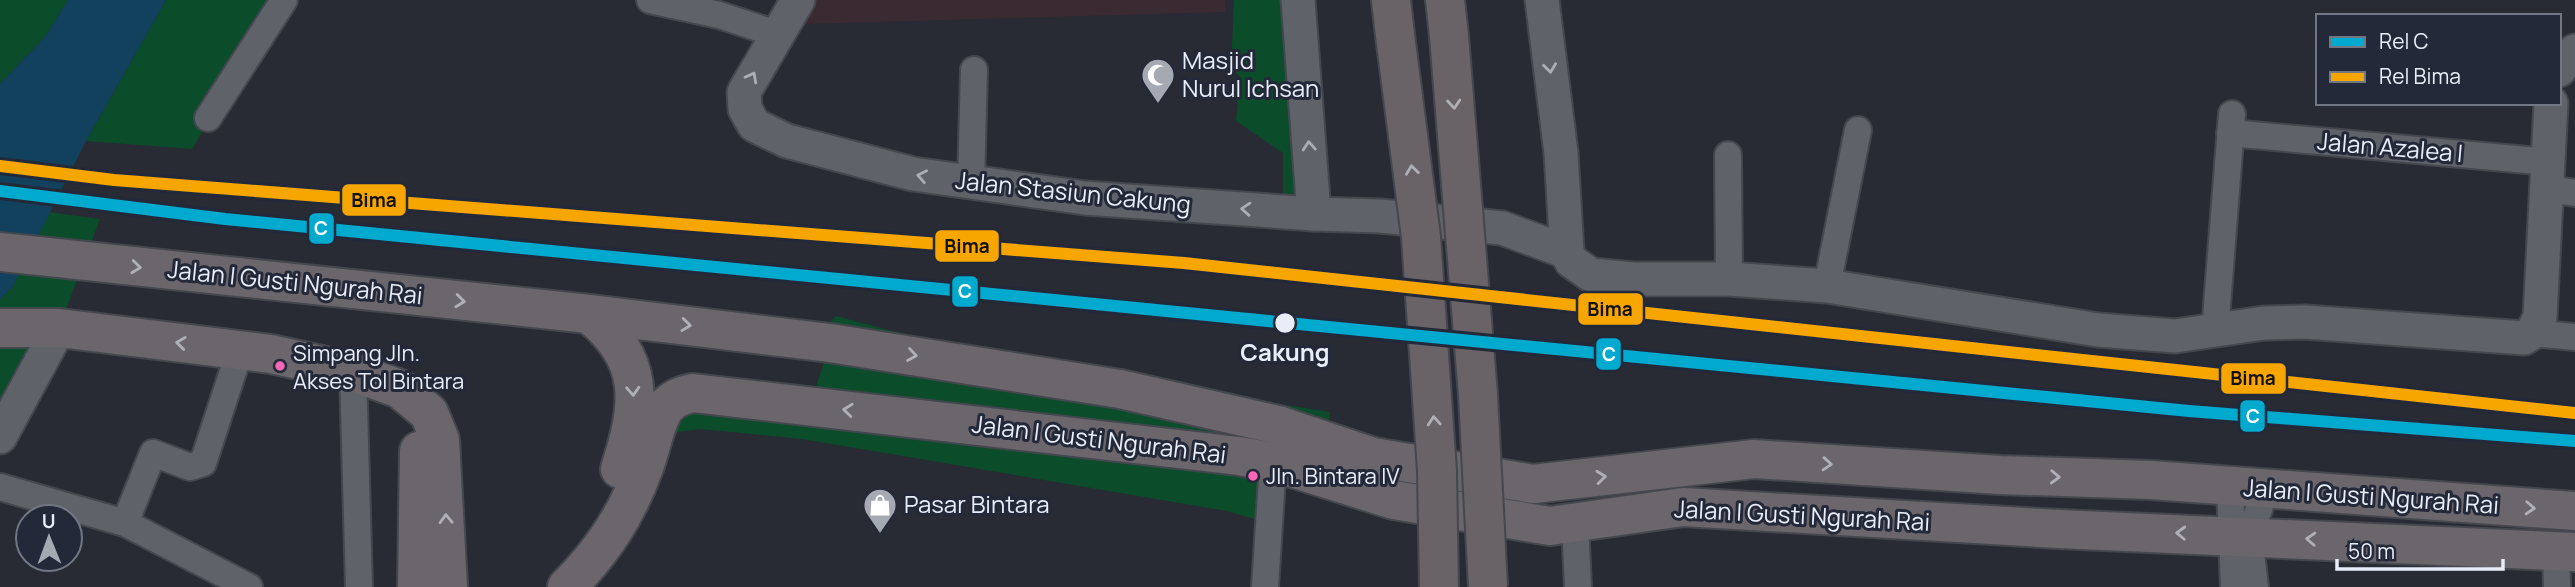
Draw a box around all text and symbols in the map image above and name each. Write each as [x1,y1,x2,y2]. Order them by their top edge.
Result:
legend [2316,14,2561,105]
text: Rel C [2379,27,2429,55]
place label: Masjid Nurul Ichsan [1182,43,1319,104]
mosque icon: Masjid Nurul Ichsan [1139,56,1177,105]
one-way arrow [1542,62,1557,74]
text: Rel Bima [2379,62,2461,90]
one-way arrow [744,72,757,85]
one-way arrow [1446,98,1461,109]
street label: Jalan Azalea I [2316,124,2464,169]
one-way arrow [1302,141,1317,152]
street label: Jalan Stasiun Cakung [954,163,1193,220]
one-way arrow [1405,164,1420,176]
one-way arrow [916,169,928,184]
line badge: Bima [341,183,407,217]
text: Bima [351,187,397,213]
one-way arrow [1240,202,1251,217]
line badge: C [308,212,335,245]
text: C [314,215,328,241]
line badge: Bima [934,229,1000,263]
text: Bima [944,233,990,259]
street label: Jalan I Gusti Ngurah Rai [166,252,424,311]
one-way arrow [131,259,142,274]
line badge: C [951,275,979,308]
text: C [958,278,972,304]
line badge: Bima [1577,292,1644,326]
one-way arrow [454,293,466,308]
text: Bima [1587,296,1633,322]
marker: Cakung [1273,311,1297,335]
one-way arrow [680,318,692,333]
place label: Cakung [1240,335,1330,368]
one-way arrow [175,336,187,351]
line badge: C [1595,337,1622,371]
place label: Simpang Jln. Akses Tol Bintara [293,338,464,396]
text: C [1602,341,1616,367]
one-way arrow [906,347,917,362]
marker: Simpang Jln. Akses Tol Bintara [273,359,287,373]
line badge: Bima [2220,362,2287,395]
text: Bima [2230,365,2276,391]
one-way arrow [626,385,641,396]
line badge: C [2239,399,2266,433]
one-way arrow [842,403,854,418]
text: C [2246,403,2260,429]
street label: Jalan I Gusti Ngurah Rai [970,407,1228,470]
one-way arrow [1427,415,1442,426]
one-way arrow [1822,456,1833,471]
place label: Jln. Bintara IV [1266,461,1400,491]
marker: Jln. Bintara IV [1246,469,1260,483]
one-way arrow [2049,469,2060,484]
one-way arrow [1596,470,1607,485]
street label: Jalan I Gusti Ngurah Rai [2242,470,2500,521]
shop icon: Pasar Bintara [861,486,899,535]
place label: Pasar Bintara [904,487,1050,520]
street label: Jalan I Gusti Ngurah Rai [1673,491,1931,538]
one-way arrow [2525,500,2536,515]
north arrow [14,503,84,573]
text: U [42,508,56,534]
one-way arrow [438,513,454,524]
one-way arrow [2175,526,2186,541]
scale bar [2337,528,2503,572]
one-way arrow [2305,532,2316,547]
text: 50 m [2348,537,2395,565]

